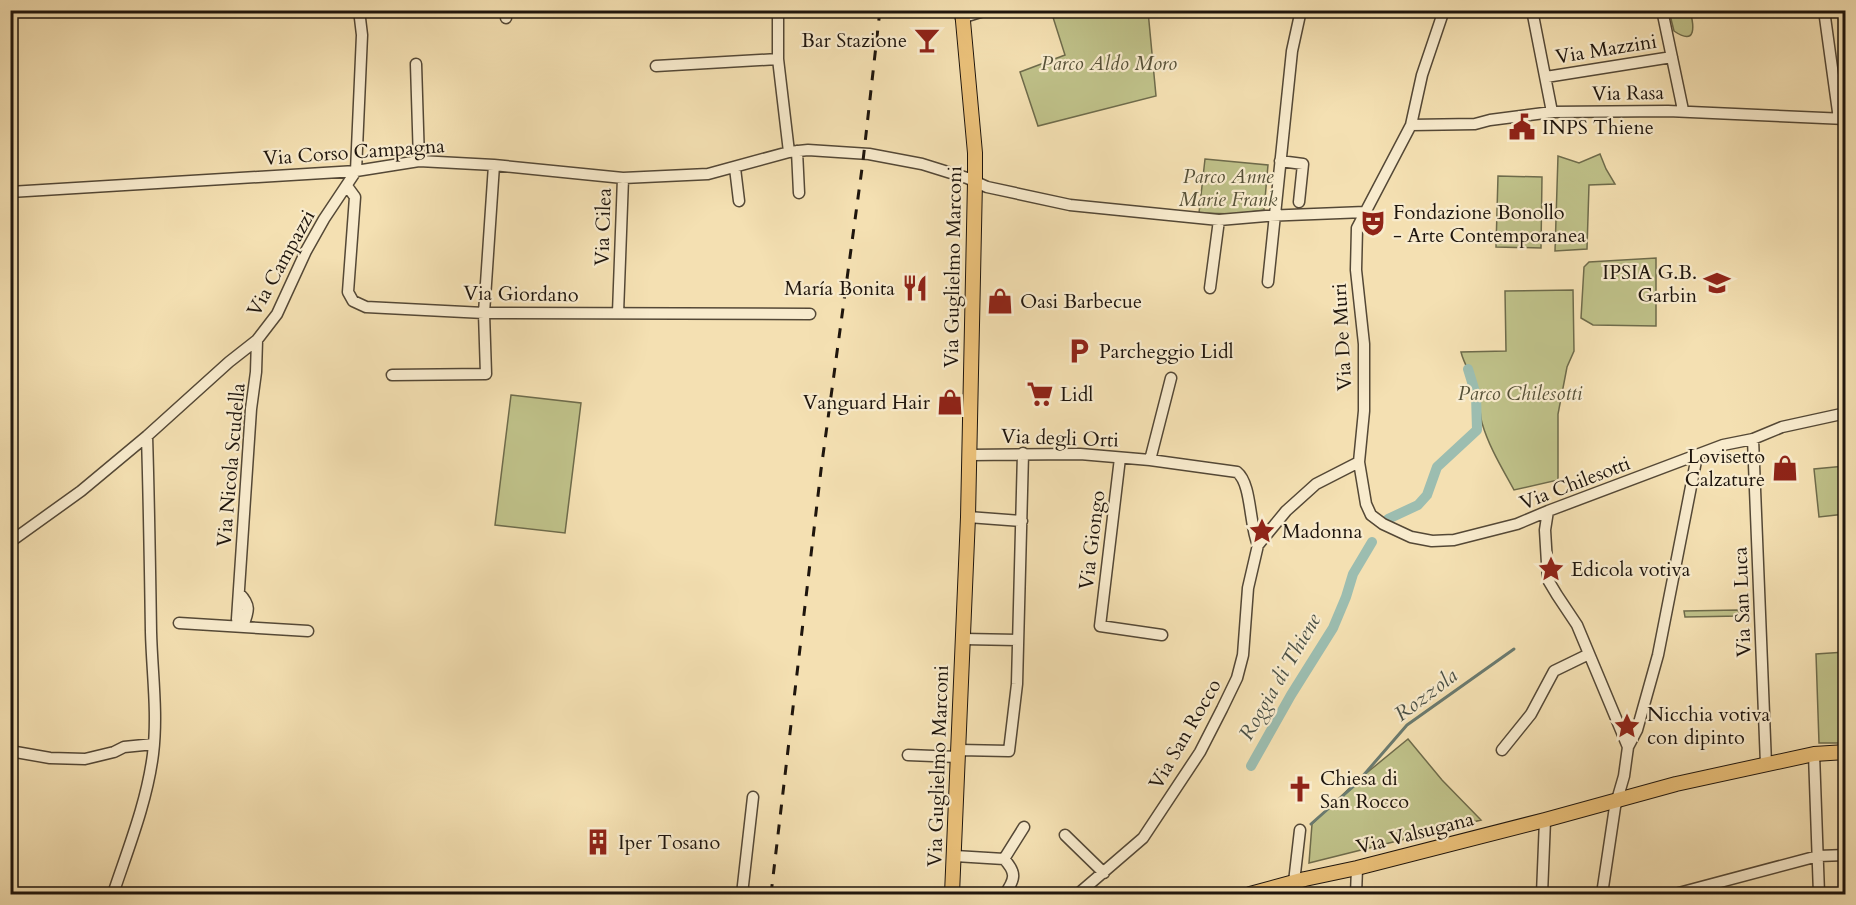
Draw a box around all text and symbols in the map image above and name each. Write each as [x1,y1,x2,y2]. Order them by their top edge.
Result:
bar icon: Bar Stazione [912,25,942,55]
place label: Bar Stazione [801,27,907,54]
street label: Via Mazzini [1553,28,1659,70]
park label: Parco Aldo Moro [1041,50,1177,77]
street label: Via Rasa [1592,79,1665,107]
public building icon: INPS Thiene [1507,112,1537,142]
place label: INPS Thiene [1542,114,1654,141]
street label: Via Corso Campagna [262,132,446,172]
park label: Parco Anne Marie Frank [1179,163,1277,213]
street label: Via Guglielmo Marconi [938,165,968,368]
street label: Via Cilea [588,187,618,266]
place label: Fondazione Bonollo - Arte Contemporanea [1393,199,1586,249]
street label: Via Campazzi [241,205,322,321]
theatre icon: Fondazione Bonollo - Arte Contemporanea [1358,208,1388,238]
place label: IPSIA G.B. Garbin [1602,259,1698,309]
school or university icon: IPSIA G.B. Garbin [1702,268,1732,298]
restaurant icon: María Bonita [900,273,930,303]
place label: María Bonita [784,275,895,302]
street label: Via Giordano [463,279,579,309]
street label: Via De Muri [1326,282,1358,392]
shop icon: Oasi Barbecue [985,286,1015,316]
place label: Oasi Barbecue [1020,288,1142,315]
parking icon: Parcheggio Lidl [1064,336,1094,366]
place label: Parcheggio Lidl [1099,338,1234,365]
supermarket icon: Lidl [1025,379,1055,409]
park label: Parco Chilesotti [1458,380,1583,407]
street label: Via Nicola Scudella [210,381,252,548]
place label: Lidl [1060,381,1093,408]
shop icon: Vanguard Hair [935,387,965,417]
place label: Vanguard Hair [803,389,931,416]
street label: Via degli Orti [1001,422,1120,454]
place label: Lovisetto Calzature [1685,443,1765,493]
street label: Via Chilesotti [1516,449,1634,516]
shop icon: Lovisetto Calzature [1770,453,1800,483]
street label: Via Giongo [1073,489,1112,591]
place icon: Madonna [1247,516,1277,546]
place label: Madonna [1282,518,1363,545]
street label: Via San Luca [1727,546,1757,658]
place icon: Edicola votiva [1536,554,1566,584]
place label: Edicola votiva [1571,556,1691,583]
water label: Roggia di Thiene [1232,608,1328,746]
water label: Rozzola [1388,662,1464,728]
street label: Via Guglielmo Marconi [921,664,955,867]
street label: Via San Rocco [1142,674,1228,794]
place label: Nicchia votiva con dipinto [1647,701,1771,751]
place icon: Nicchia votiva con dipinto [1612,711,1642,741]
place label: Chiesa di San Rocco [1320,765,1409,815]
church icon: Chiesa di San Rocco [1285,774,1315,804]
street label: Via Valsugana [1353,805,1477,861]
building icon: Iper Tosano [583,827,613,857]
place label: Iper Tosano [618,829,720,856]

